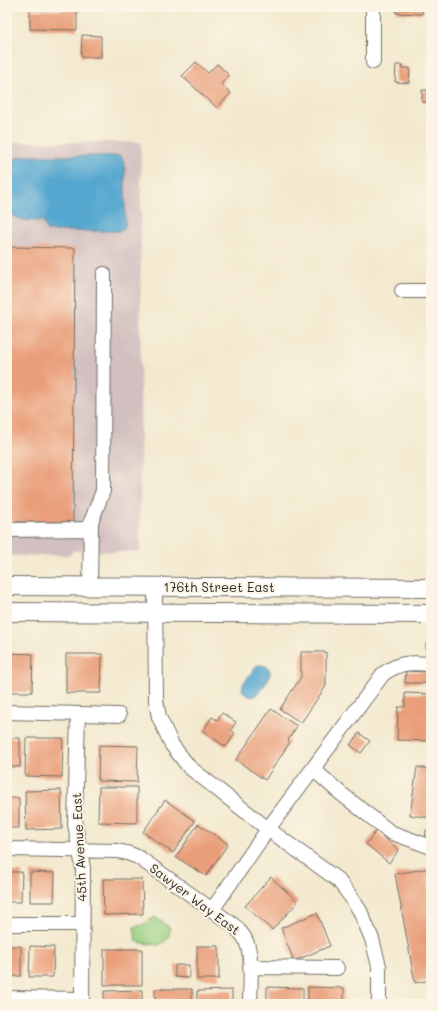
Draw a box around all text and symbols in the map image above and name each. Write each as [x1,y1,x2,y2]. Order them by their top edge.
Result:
street label: 176th Street East [163,578,275,595]
street label: 45th Avenue East [67,792,90,902]
street label: Sawyer Way East [147,859,244,938]

